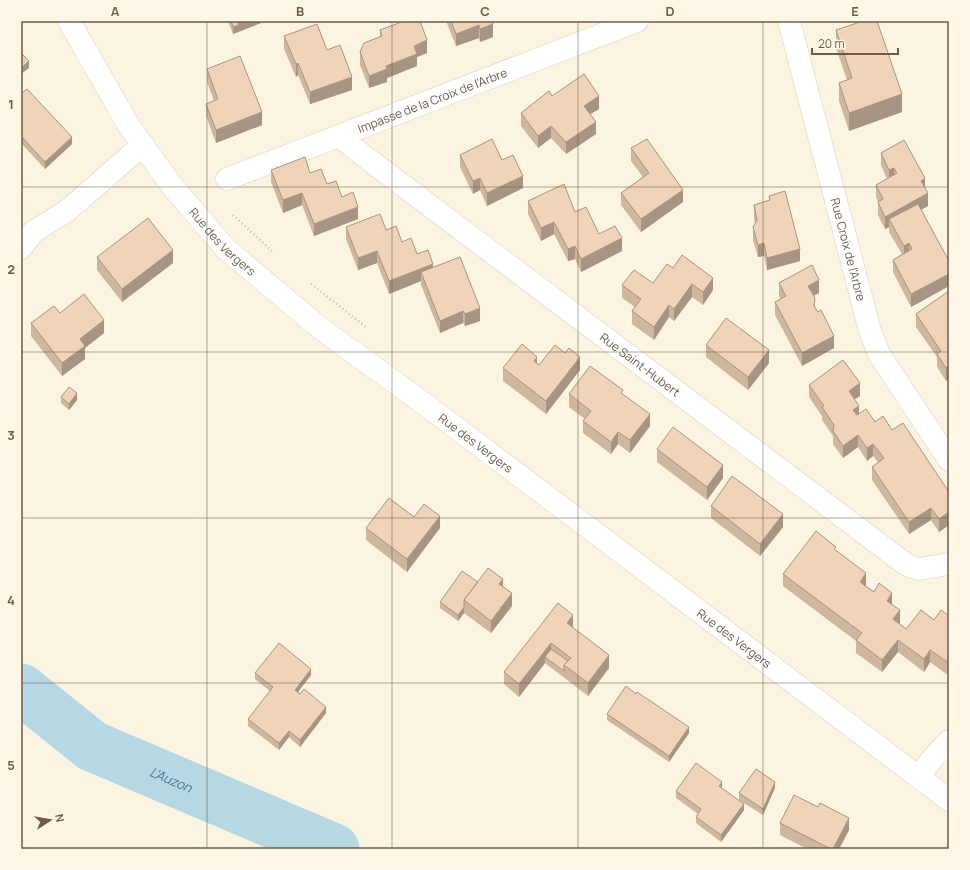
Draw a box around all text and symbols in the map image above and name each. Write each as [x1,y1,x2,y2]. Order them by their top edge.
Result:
text: A [111,2,120,20]
text: B [296,2,304,20]
text: C [480,2,490,20]
text: D [665,2,675,20]
text: E [851,2,859,20]
scale bar [812,30,898,56]
text: 20 m [818,35,845,52]
street label: Impasse de la Croix de l’Arbre [355,63,510,136]
text: 1 [8,95,14,113]
street label: Rue Croix de l'Arbre [827,196,870,303]
street label: Rue des Vergers [186,204,260,279]
text: 2 [7,260,15,278]
street label: Rue Saint-Hubert [597,328,684,400]
street label: Rue des Vergers [435,409,517,476]
text: 3 [7,426,15,444]
text: 4 [7,591,15,609]
street label: Rue des Vergers [694,604,775,672]
text: 5 [7,756,15,774]
water label: L'Auzon [147,763,196,797]
north arrow [30,800,70,840]
text: N [52,812,68,823]

